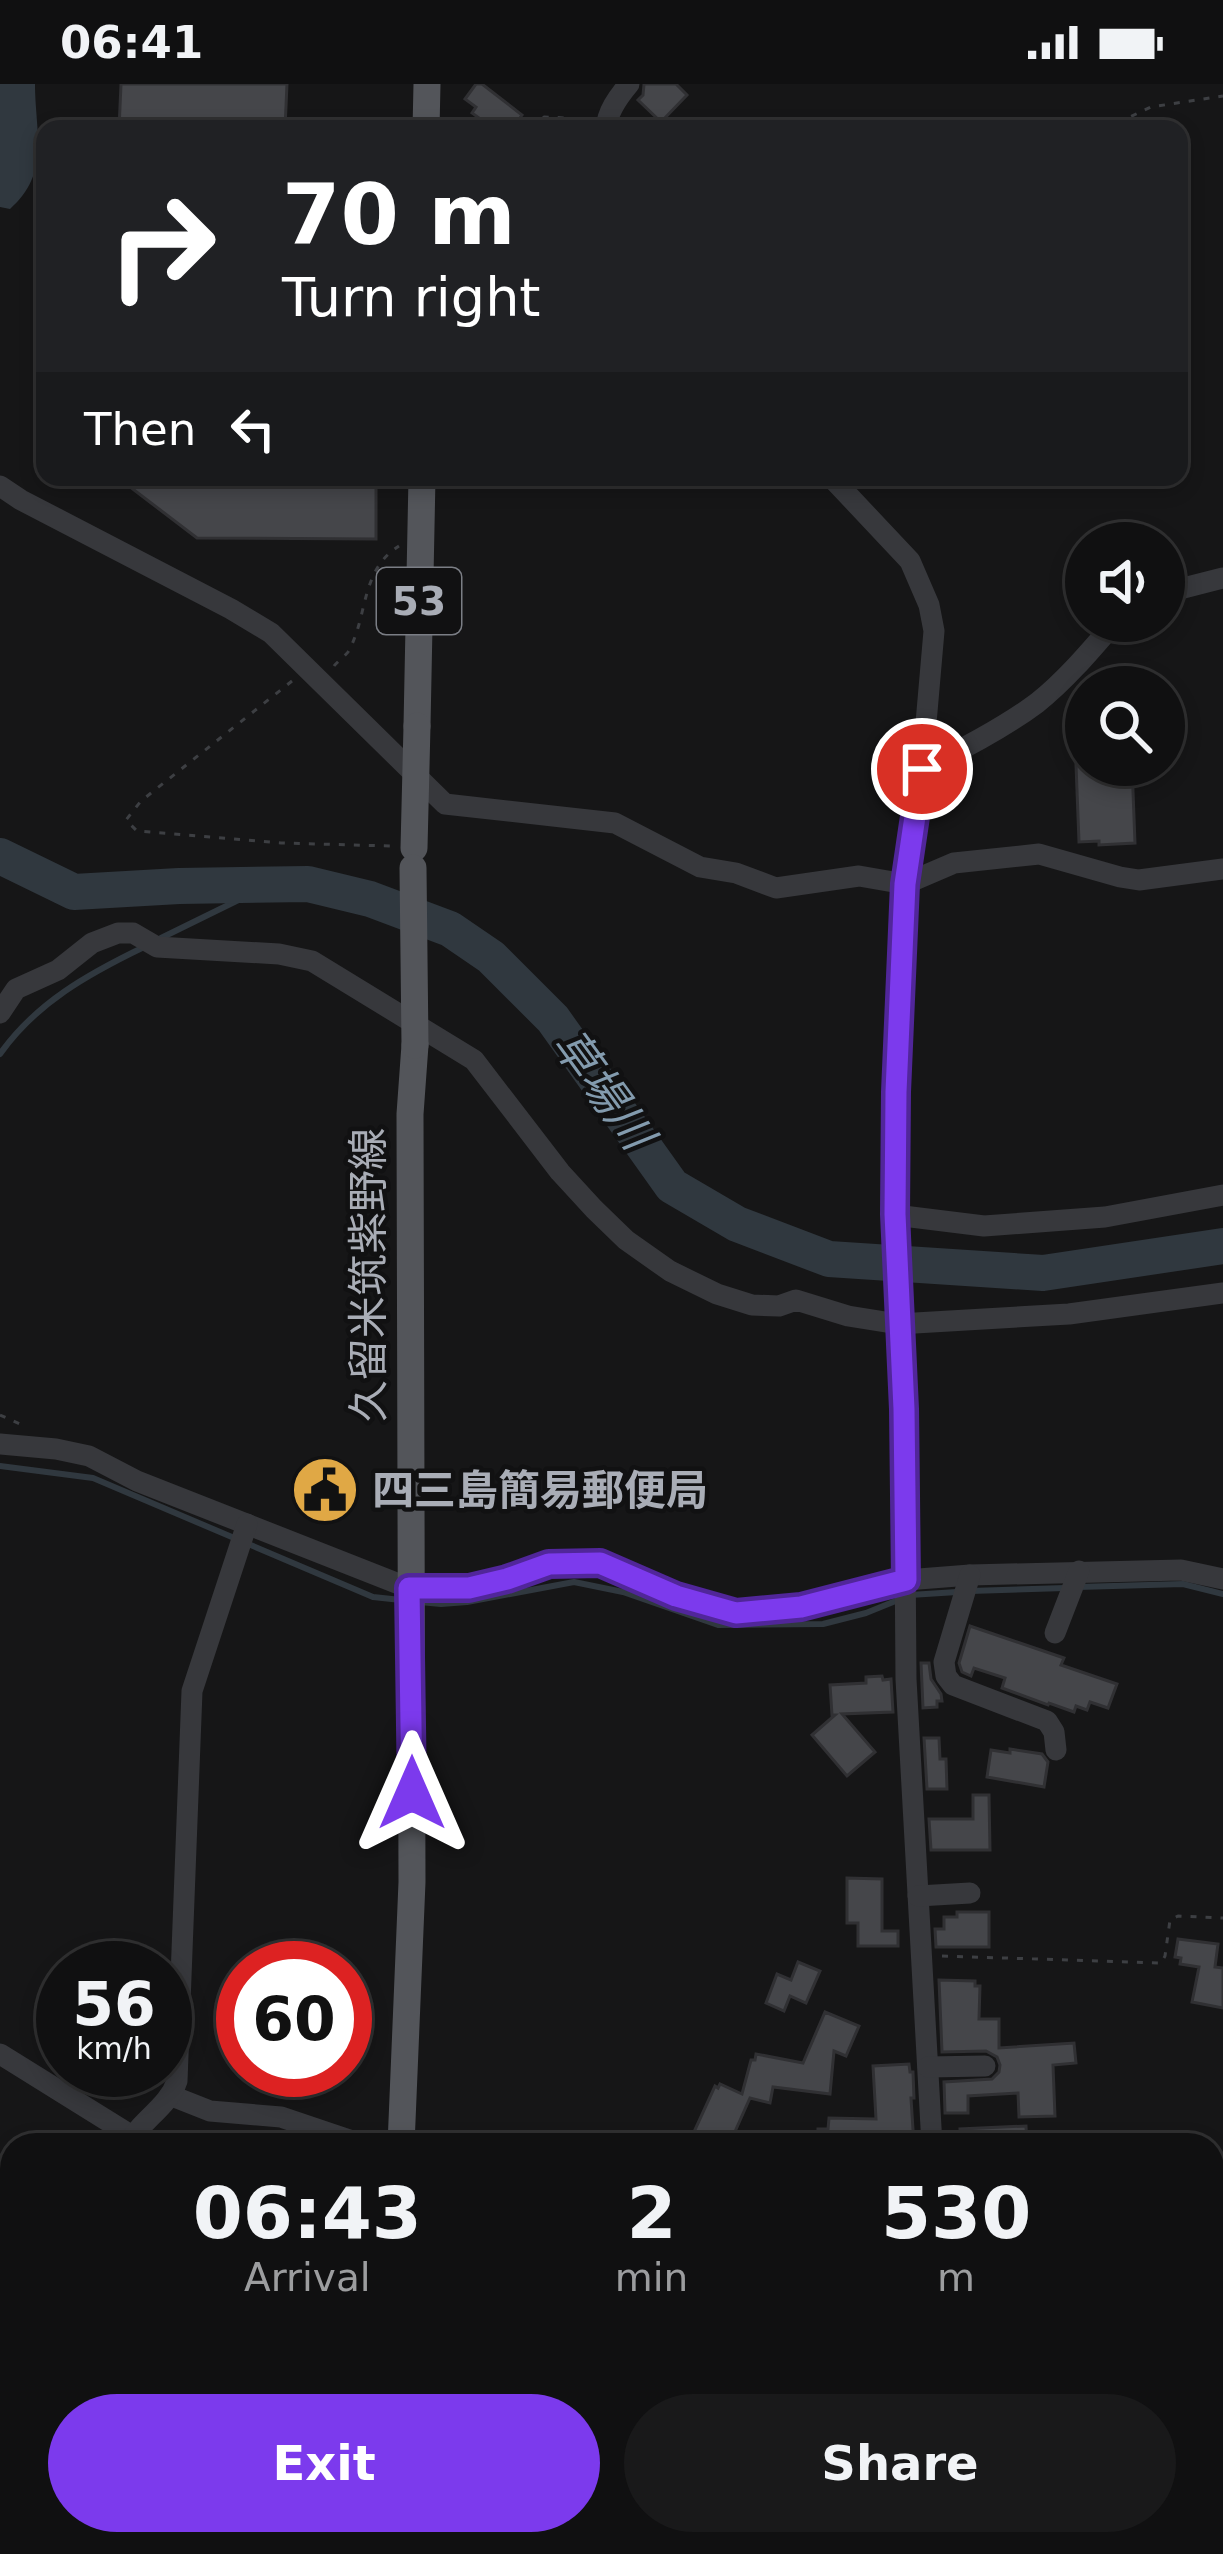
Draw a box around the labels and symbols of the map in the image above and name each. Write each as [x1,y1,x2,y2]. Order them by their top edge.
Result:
road number: 53 [377,568,461,634]
pin [871,718,973,820]
water label: 草場川 [542,1019,666,1162]
street label: 久留米筑紫野線 [344,1128,393,1422]
public building icon: 四三島簡易郵便局 [290,1455,360,1525]
place label: 四三島簡易郵便局 [372,1466,708,1515]
position arrow [349,1730,475,1856]
speed limit sign: 60 [216,1941,372,2097]

